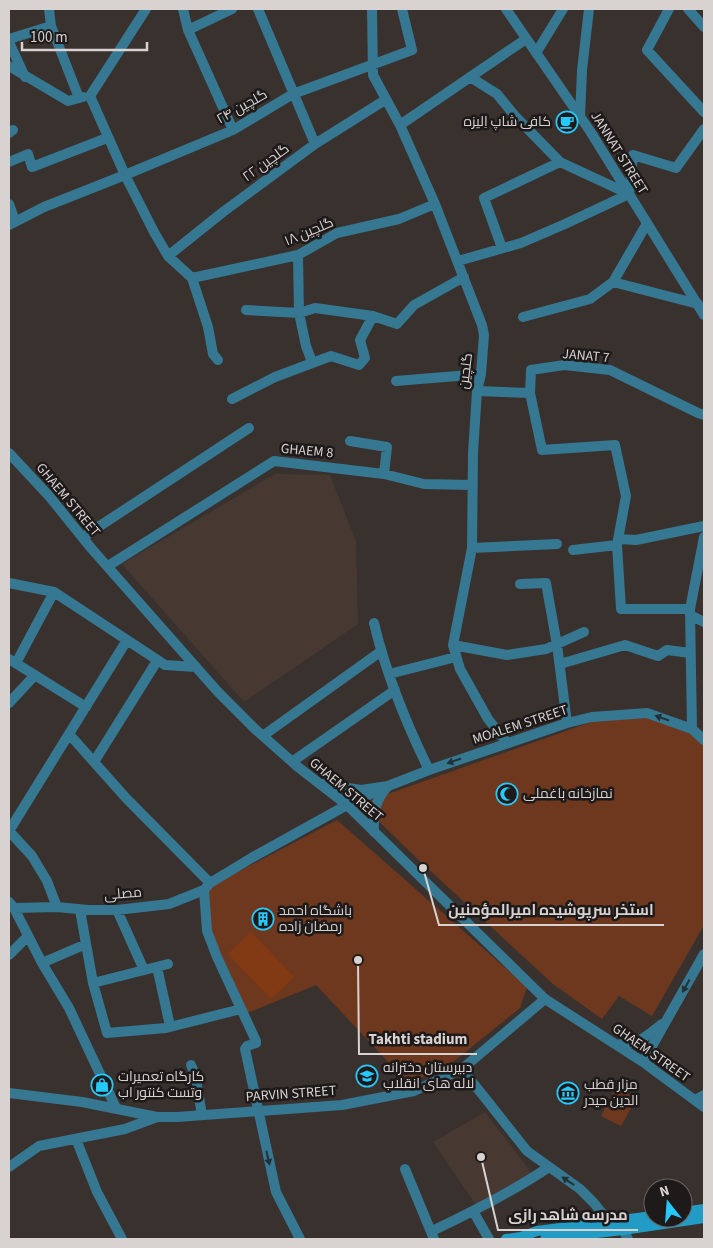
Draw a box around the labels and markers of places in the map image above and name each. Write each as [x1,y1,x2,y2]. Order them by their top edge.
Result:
cafe icon: کافی شاپ اِلیزه [555,110,579,134]
place label: کافی شاپ اِلیزه [464,112,551,132]
mosque icon: نمازخانه باغملی [495,782,519,806]
place label: نمازخانه باغملی [523,784,613,804]
callout: استخر سرپوشیده امیرالمؤمنین [439,895,664,925]
place label: باشگاه احمد رمضان زاده [279,901,352,937]
building icon: باشگاه احمد رمضان زاده [251,907,275,931]
callout: Takhti stadium [359,1024,477,1054]
place label: دبیرستان دخترانه لاله های انقلاب [383,1058,474,1094]
school or university icon: دبیرستان دخترانه لاله های انقلاب [355,1064,379,1088]
place label: کارگاه تعمیرات وتست کنتور اب [118,1067,204,1103]
shop icon: کارگاه تعمیرات وتست کنتور اب [90,1073,114,1097]
place label: مزار قطب الدین حیدر [583,1075,639,1111]
museum icon: مزار قطب الدین حیدر [556,1081,580,1105]
callout: مدرسه شاهد رازی [498,1200,638,1230]

